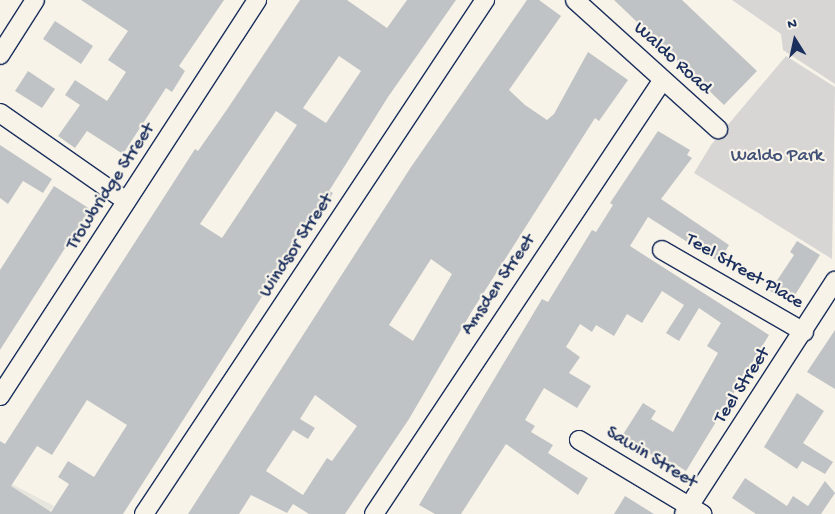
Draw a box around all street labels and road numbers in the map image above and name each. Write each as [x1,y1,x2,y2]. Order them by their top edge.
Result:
street label: Waldo Road [628,18,716,100]
street label: Trowbridge Street [62,119,160,255]
street label: Windsor Street [255,190,339,302]
street label: Teel Street Place [681,229,807,315]
street label: Amsden Street [457,230,541,340]
street label: Teel Street [710,344,776,428]
street label: Sawin Street [601,422,701,494]

